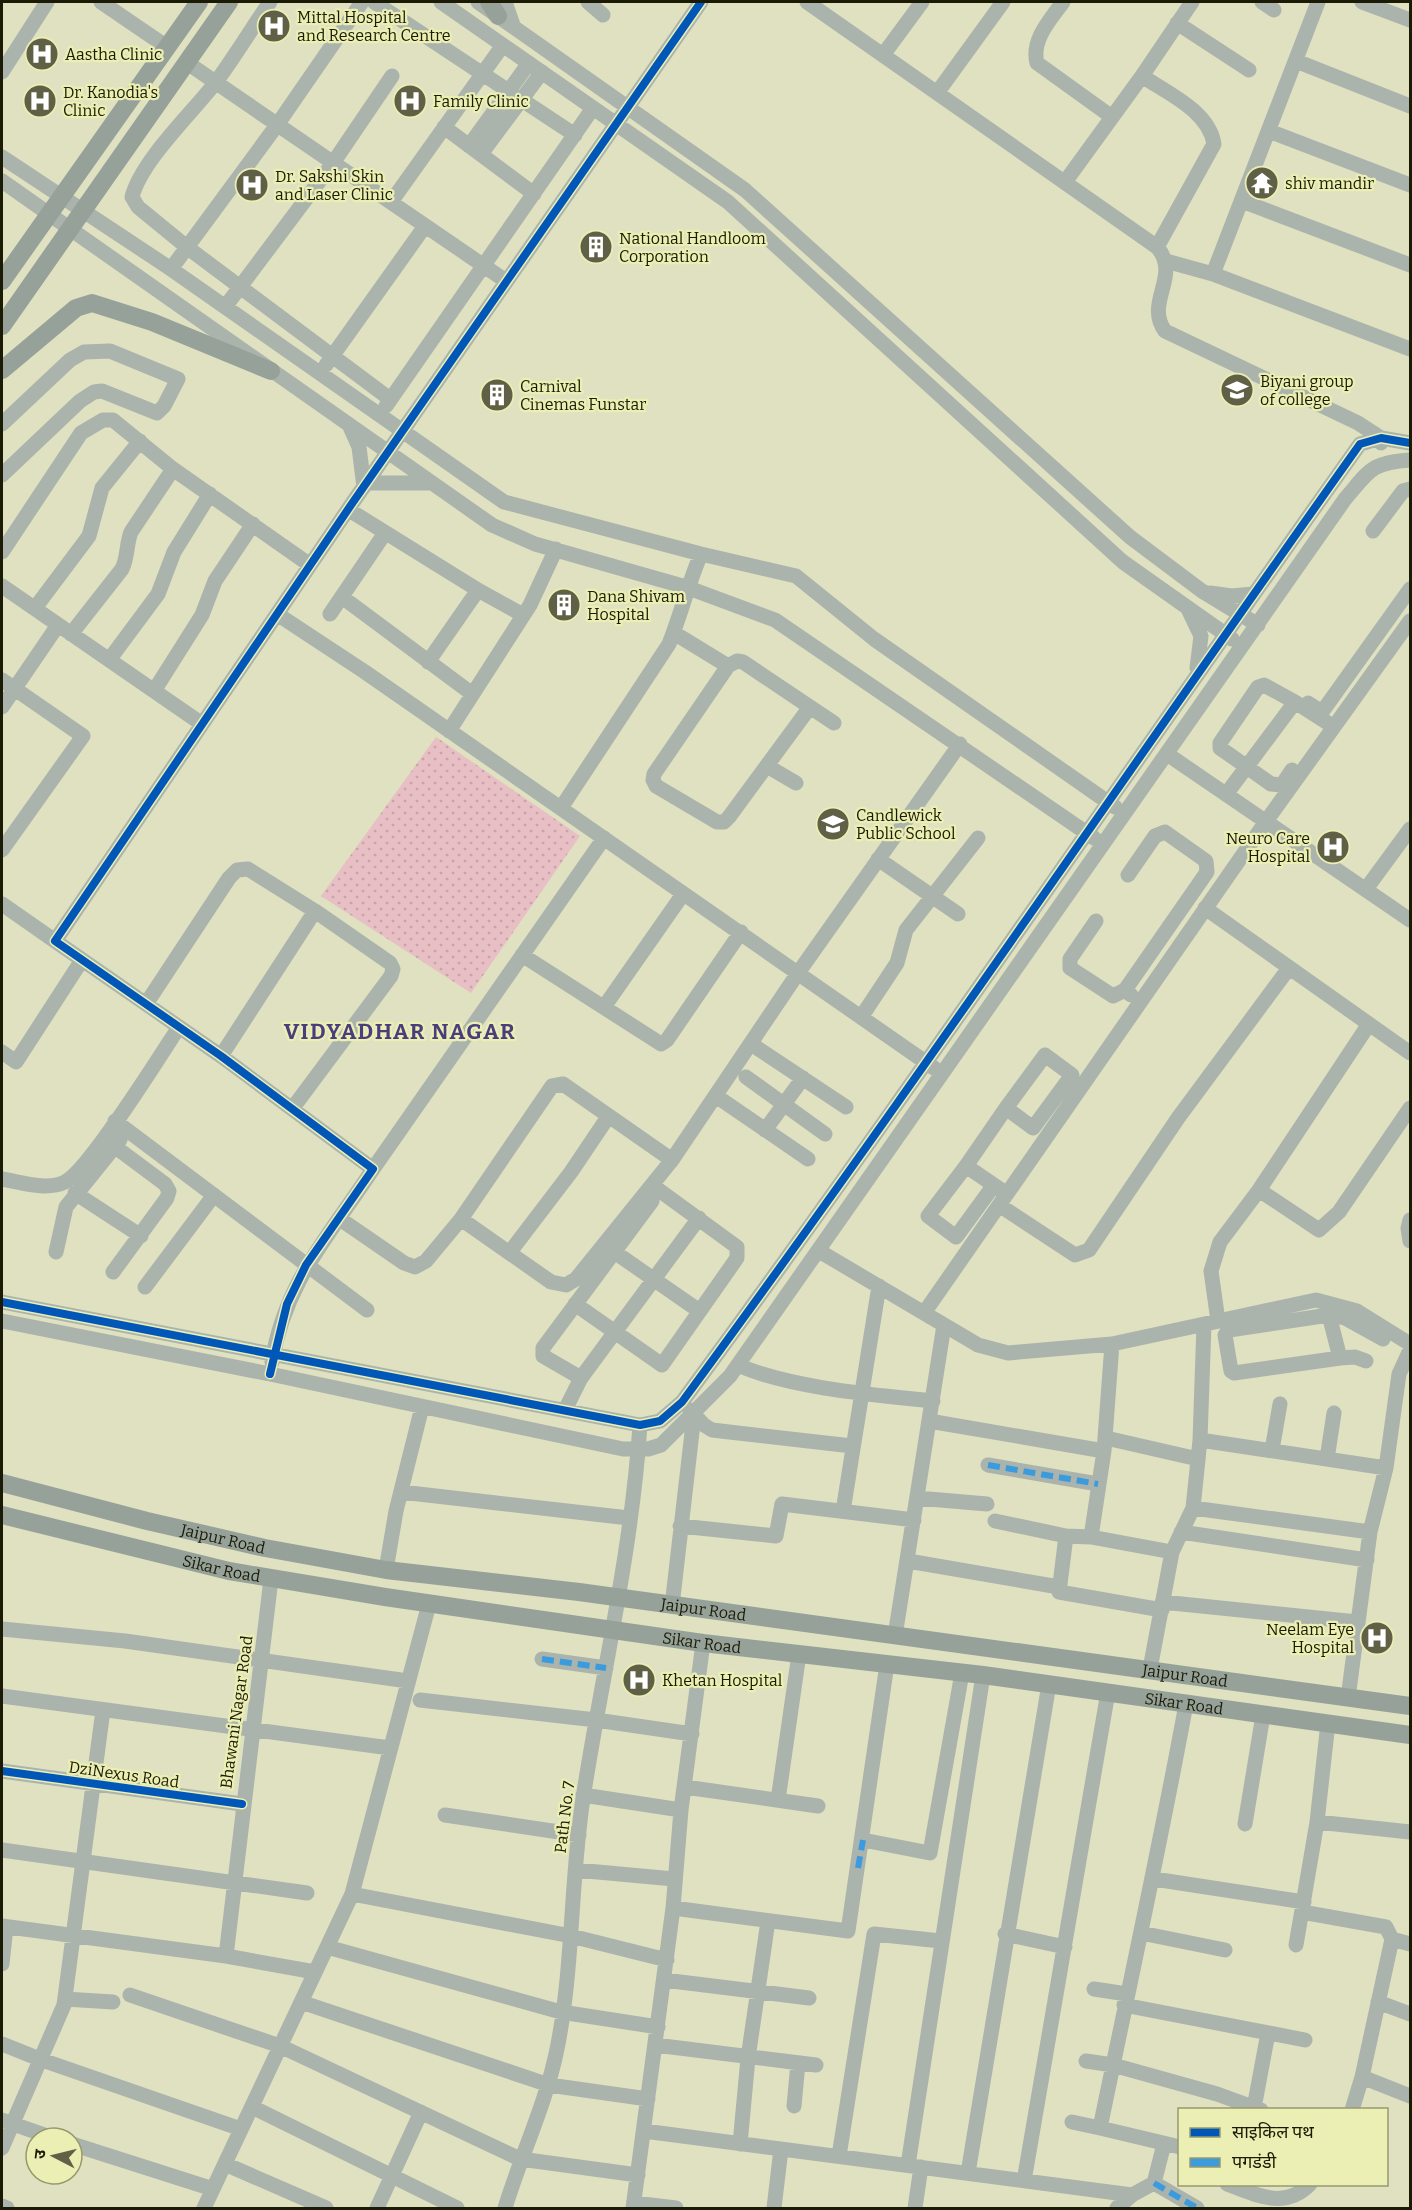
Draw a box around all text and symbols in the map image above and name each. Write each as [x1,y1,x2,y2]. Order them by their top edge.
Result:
hospital icon: Mittal Hospital and Research Centre [256,8,292,44]
place label: Mittal Hospital and Research Centre [297,8,450,45]
hospital icon: Aastha Clinic [24,36,60,72]
place label: Aastha Clinic [65,45,162,64]
hospital icon: Dr. Kanodia's Clinic [22,83,58,119]
place label: Dr. Kanodia's Clinic [63,83,158,120]
hospital icon: Family Clinic [392,83,428,119]
place label: Family Clinic [433,92,529,111]
temple icon: shiv mandir [1244,165,1280,201]
hospital icon: Dr. Sakshi Skin and Laser Clinic [234,167,270,203]
place label: Dr. Sakshi Skin and Laser Clinic [275,167,393,204]
place label: shiv mandir [1285,174,1374,193]
building icon: National Handloom Corporation [578,229,614,265]
place label: National Handloom Corporation [619,229,766,266]
school or university icon: Biyani group of college [1219,372,1255,408]
place label: Biyani group of college [1260,372,1354,409]
building icon: Carnival Cinemas Funstar [479,377,515,413]
place label: Carnival Cinemas Funstar [520,377,646,414]
building icon: Dana Shivam Hospital [546,587,582,623]
place label: Dana Shivam Hospital [587,587,685,624]
school or university icon: Candlewick Public School [815,806,851,842]
place label: Candlewick Public School [856,806,956,843]
place label: Neuro Care Hospital [1226,829,1310,866]
hospital icon: Neuro Care Hospital [1315,829,1351,865]
district label: VIDYADHAR NAGAR [284,1018,516,1045]
street label: Jaipur Road [178,1520,268,1558]
street label: Sikar Road [181,1551,262,1586]
street label: Jaipur Road [659,1594,748,1625]
place label: Neelam Eye Hospital [1266,1620,1354,1657]
hospital icon: Neelam Eye Hospital [1359,1620,1395,1656]
street label: Sikar Road [661,1628,743,1657]
street label: Bhawani Nagar Road [216,1634,257,1790]
street label: Jaipur Road [1140,1660,1229,1691]
hospital icon: Khetan Hospital [621,1662,657,1698]
place label: Khetan Hospital [662,1671,783,1690]
street label: Sikar Road [1143,1689,1225,1719]
street label: DziNexus Road [67,1757,181,1792]
street label: Path No. 7 [551,1780,578,1854]
legend [1178,2108,1388,2186]
text: साइकिल पथ [1232,2121,1314,2143]
north arrow [24,2126,84,2186]
text: उ [30,2148,50,2160]
text: पगडंडी [1232,2151,1277,2173]

